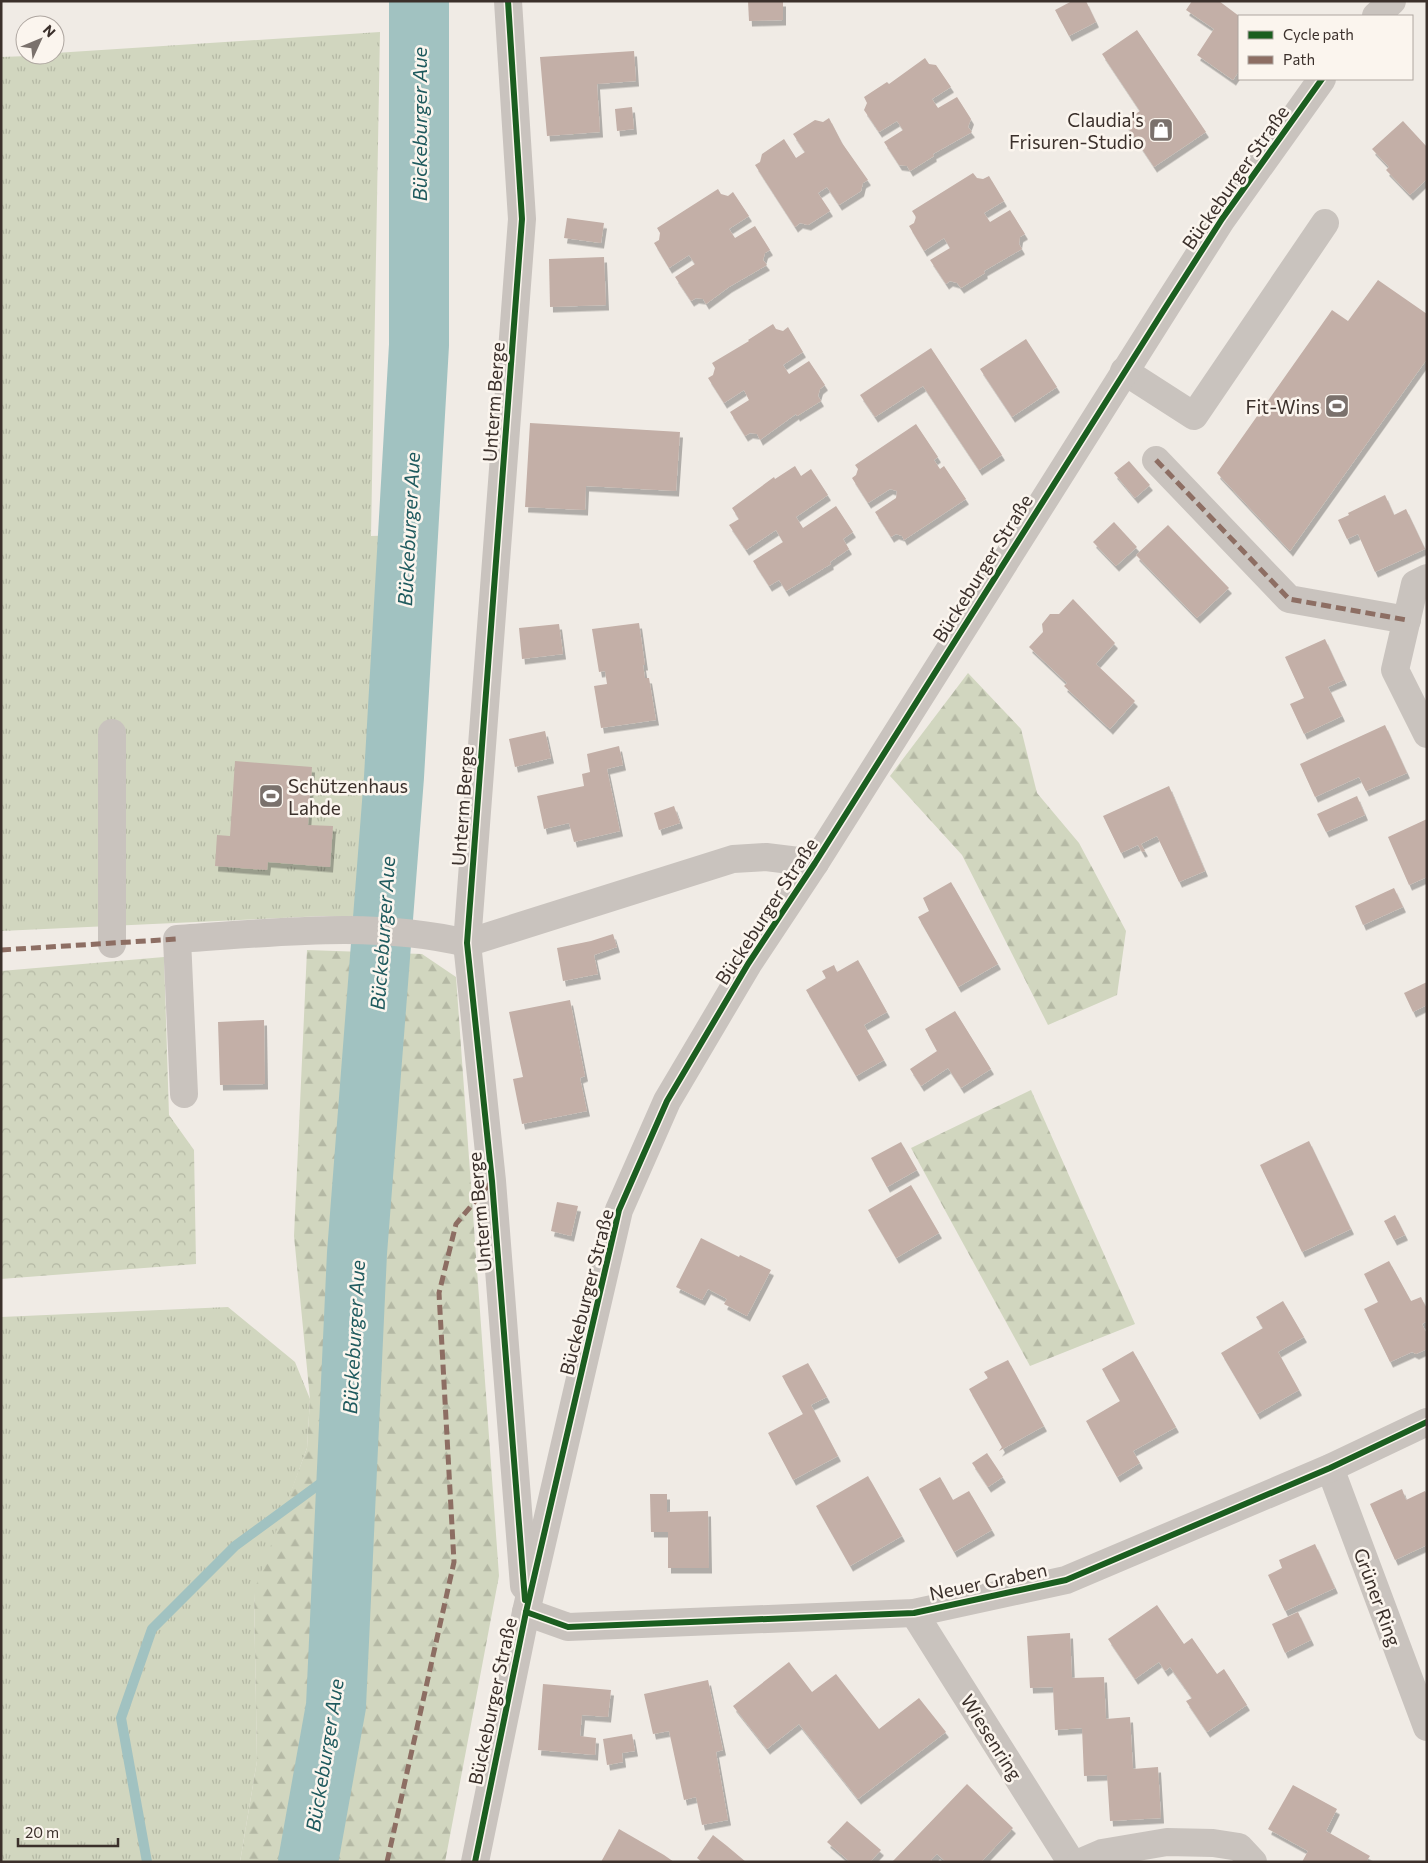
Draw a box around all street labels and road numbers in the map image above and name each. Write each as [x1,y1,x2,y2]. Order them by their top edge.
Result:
street label: Bückeburger Straße [1177,101,1293,253]
street label: Unterm Berge [477,341,509,463]
street label: Bückeburger Straße [927,490,1037,646]
street label: Unterm Berge [446,745,478,867]
street label: Bückeburger Straße [710,833,822,989]
street label: Unterm Berge [462,1151,496,1273]
street label: Bückeburger Straße [554,1206,618,1378]
street label: Grüner Ring [1350,1545,1406,1649]
street label: Neuer Graben [927,1557,1049,1605]
street label: Bückeburger Straße [463,1615,521,1787]
street label: Wiesenring [956,1690,1028,1784]

